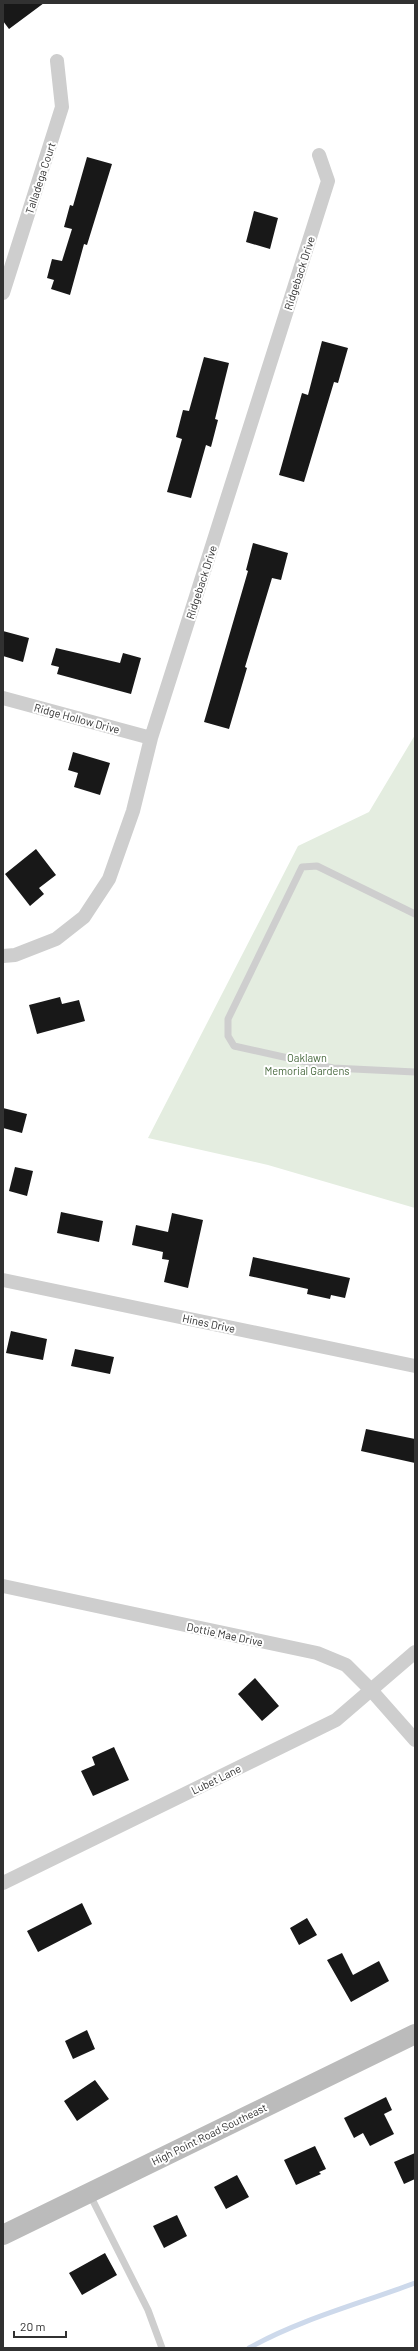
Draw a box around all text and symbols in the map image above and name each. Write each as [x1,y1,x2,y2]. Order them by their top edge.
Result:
street label: Talladega Court [22,140,58,216]
street label: Ridgeback Drive [281,234,317,312]
street label: Ridgeback Drive [183,543,219,621]
street label: Ridge Hollow Drive [33,700,121,736]
park label: Oaklawn Memorial Gardens [264,1051,350,1077]
street label: Hines Drive [181,1311,237,1335]
street label: Dottie Mae Drive [186,1620,264,1648]
street label: Lubet Lane [189,1761,243,1797]
street label: High Point Road Southeast [149,2100,269,2168]
scale bar [14,2313,66,2339]
text: 20 m [20,2319,46,2333]

